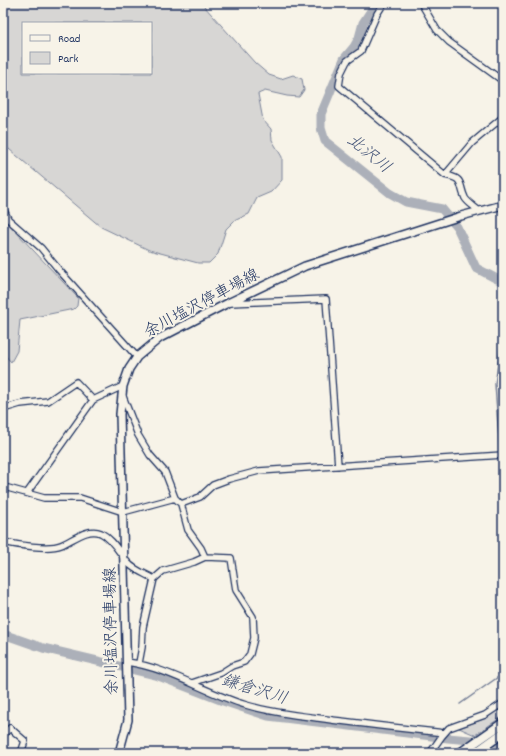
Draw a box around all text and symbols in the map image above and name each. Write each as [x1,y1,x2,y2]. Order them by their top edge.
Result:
legend [22,22,152,74]
text: Road [58,31,80,48]
text: Park [58,51,79,68]
water label: 北沢川 [341,130,395,180]
street label: 余川塩沢停車場線 [140,264,264,344]
street label: 余川塩沢停車場線 [99,567,125,695]
water label: 鎌倉沢川 [218,670,290,712]

